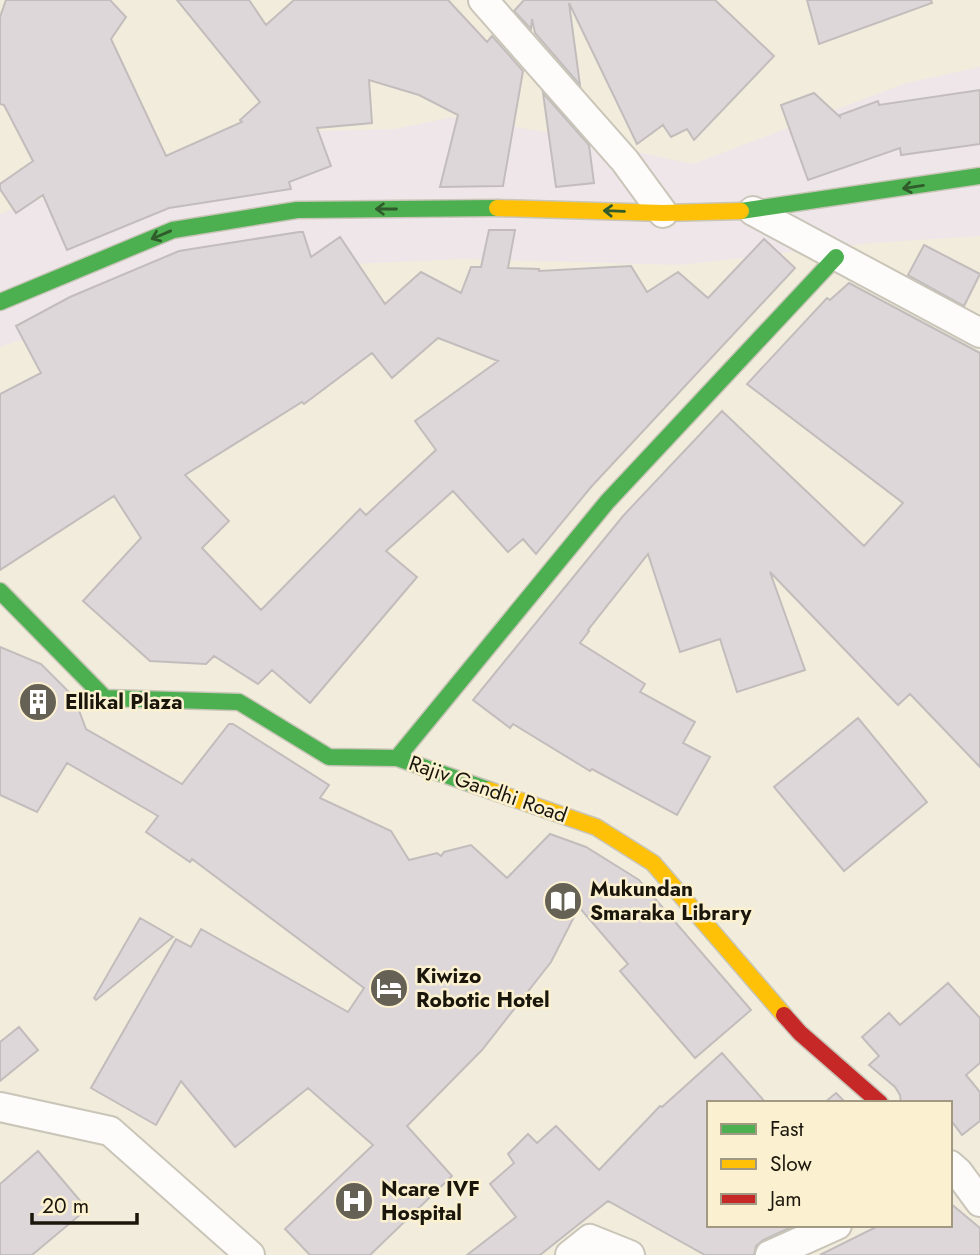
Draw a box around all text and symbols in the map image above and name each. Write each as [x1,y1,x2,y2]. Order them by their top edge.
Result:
one-way arrow [902,180,924,193]
one-way arrow [375,202,398,216]
one-way arrow [602,204,625,217]
one-way arrow [151,229,172,242]
building icon: Ellikal Plaza [17,681,59,723]
place label: Ellikal Plaza [65,687,183,717]
street label: Rajiv Gandhi Road [405,748,571,830]
place label: Mukundan Smaraka Library [590,874,752,928]
library icon: Mukundan Smaraka Library [542,880,584,922]
place label: Kiwizo Robotic Hotel [416,961,550,1015]
hotel icon: Kiwizo Robotic Hotel [368,967,410,1009]
legend [707,1101,952,1227]
text: Fast [770,1114,803,1144]
text: Slow [770,1149,812,1179]
place label: Ncare IVF Hospital [381,1174,480,1228]
hospital icon: Ncare IVF Hospital [333,1180,375,1222]
scale bar [32,1182,136,1226]
text: Jam [767,1184,802,1214]
text: 20 m [42,1191,89,1221]

